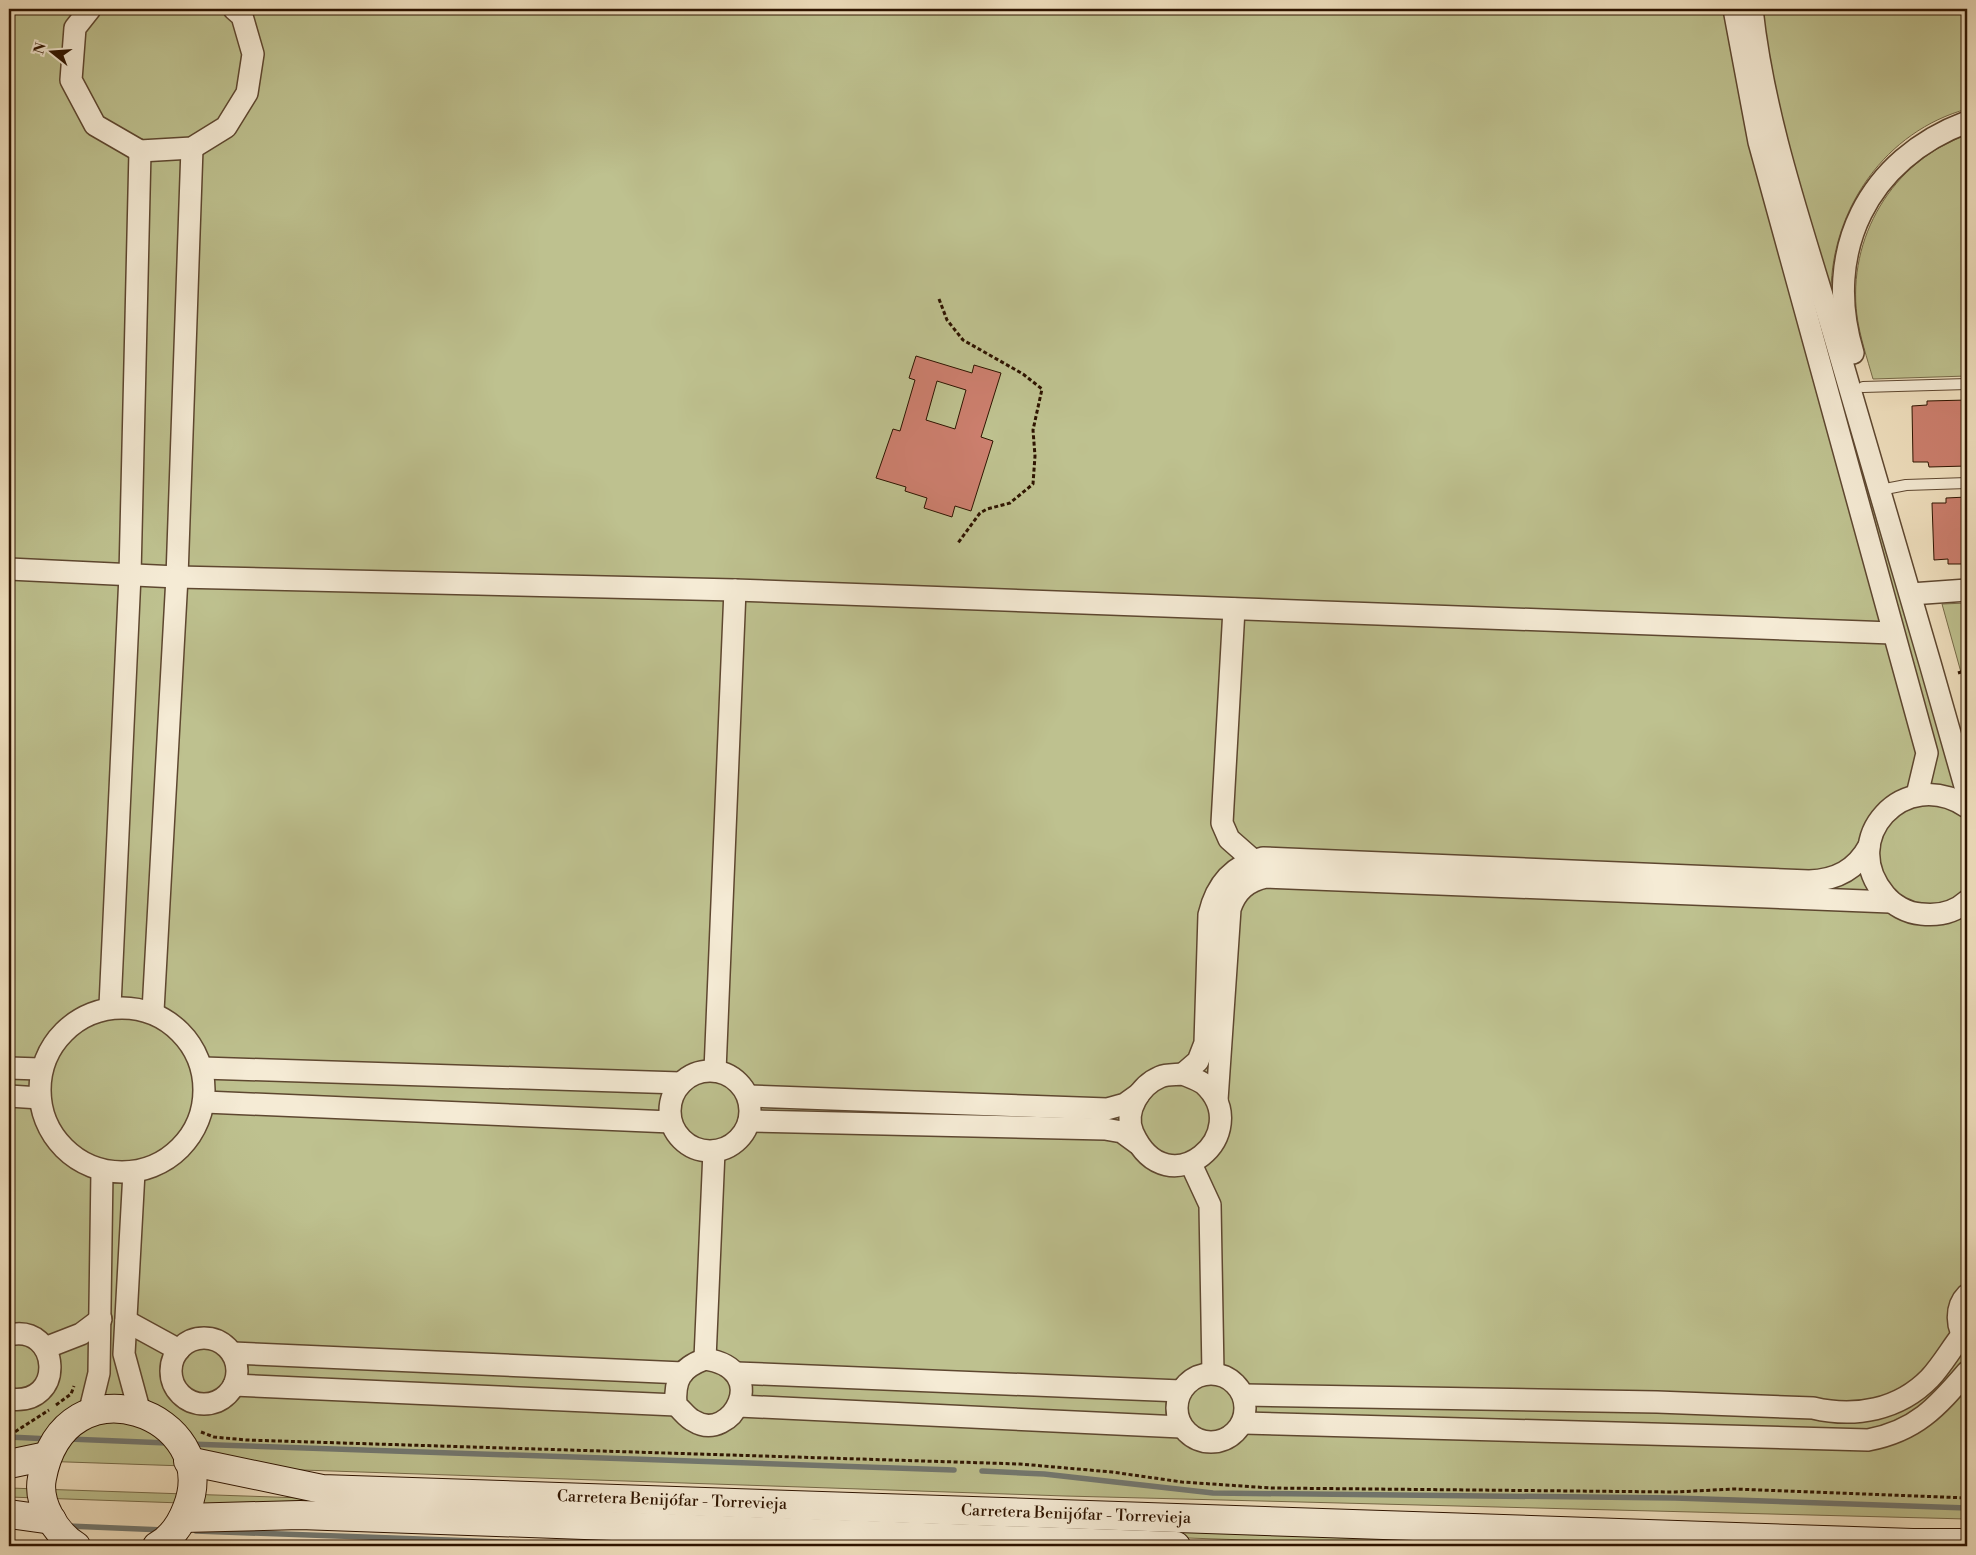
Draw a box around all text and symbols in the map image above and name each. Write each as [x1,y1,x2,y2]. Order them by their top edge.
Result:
north arrow [28,28,78,78]
text: N [30,41,51,56]
street label: Carretera Benijófar - Torrevieja [557,1486,788,1514]
street label: Carretera Benijófar - Torrevieja [961,1500,1192,1528]

